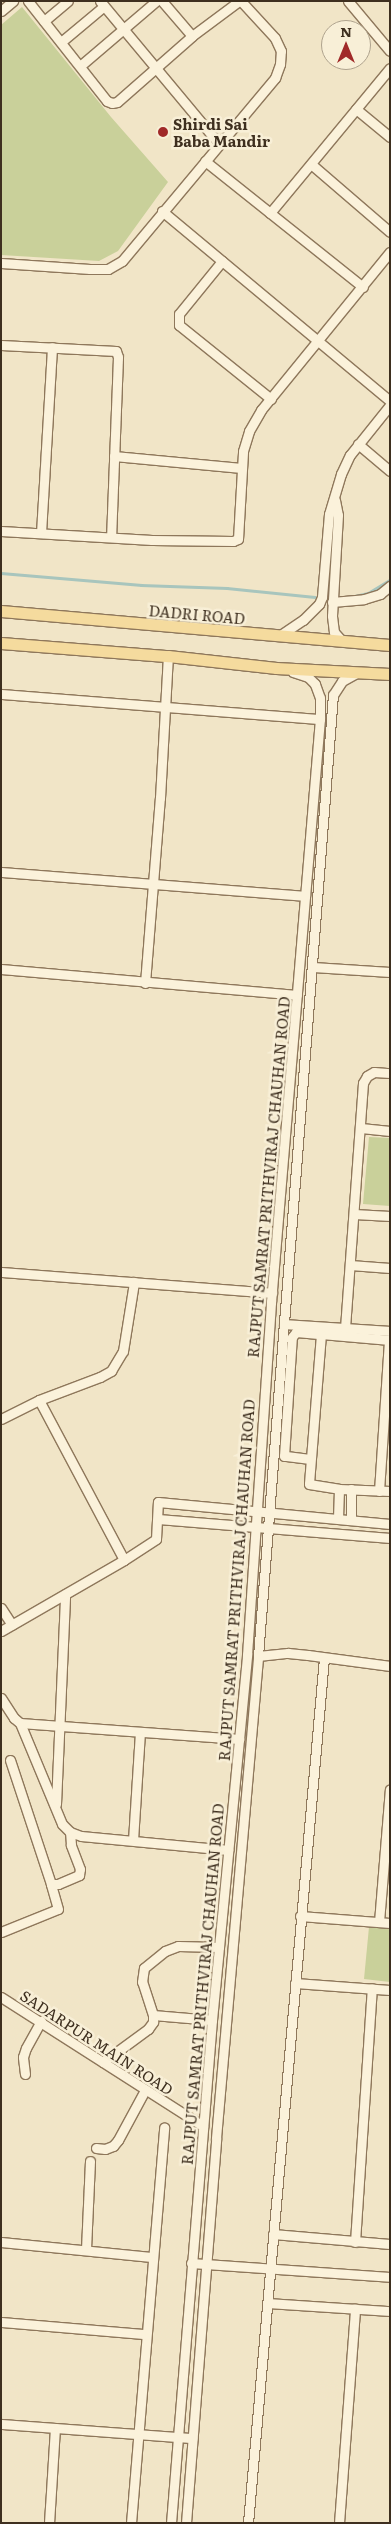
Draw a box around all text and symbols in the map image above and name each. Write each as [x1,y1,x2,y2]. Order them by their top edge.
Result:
north arrow [321,20,371,70]
text: N [340,21,352,41]
place label: Shirdi Sai Baba Mandir [173,114,270,149]
marker: Shirdi Sai Baba Mandir [157,126,169,138]
street label: DADRI ROAD [148,601,246,627]
street label: RAJPUT SAMRAT PRITHVIRAJ CHAUHAN ROAD [243,996,293,1358]
street label: RAJPUT SAMRAT PRITHVIRAJ CHAUHAN ROAD [214,1398,258,1762]
street label: RAJPUT SAMRAT PRITHVIRAJ CHAUHAN ROAD [177,1803,227,2165]
street label: SADARPUR MAIN ROAD [17,1986,177,2098]

